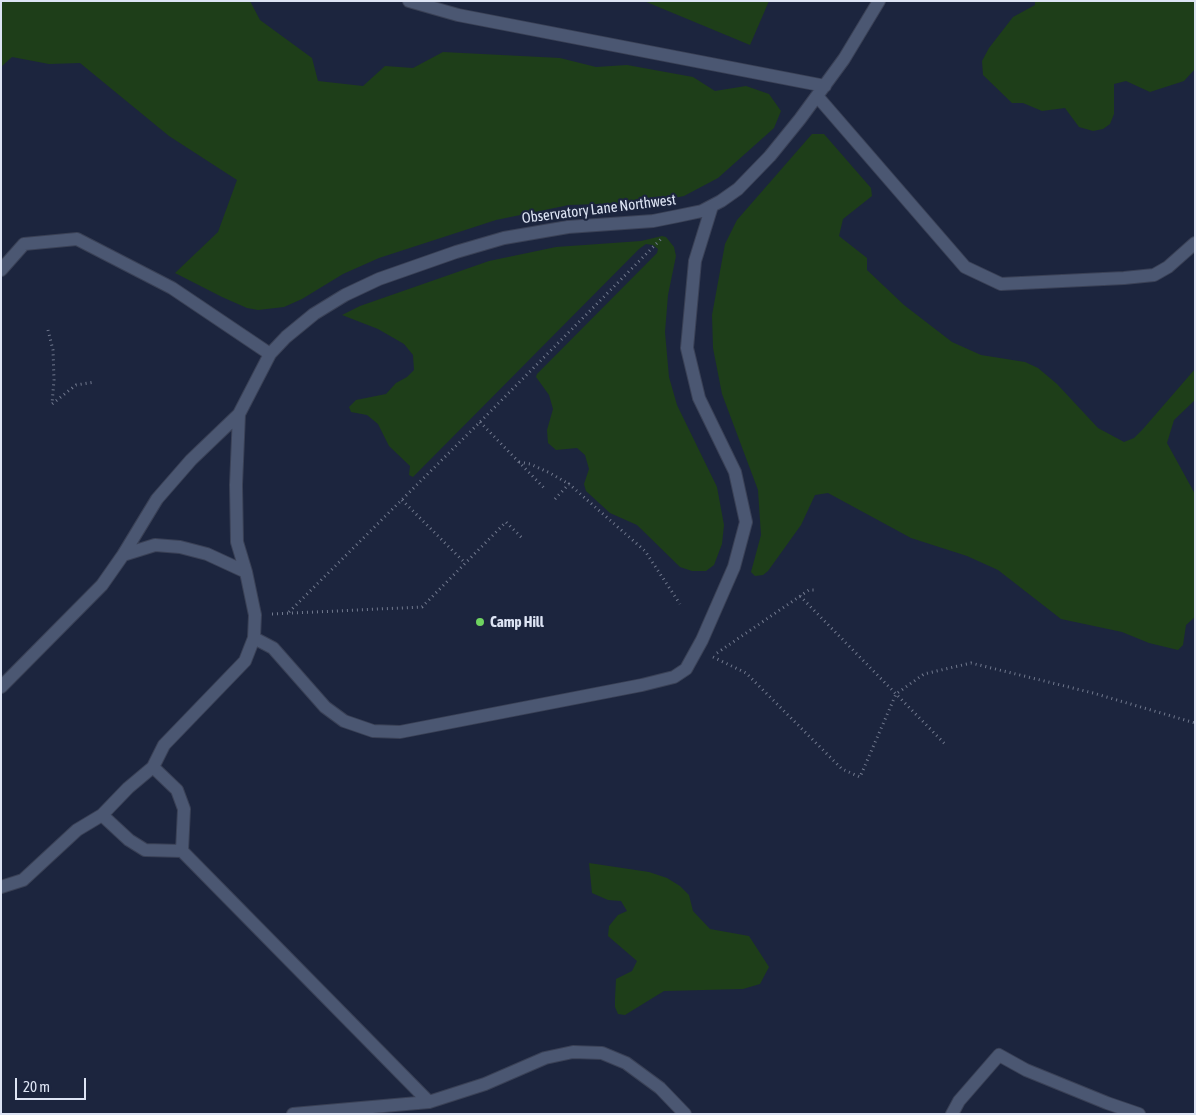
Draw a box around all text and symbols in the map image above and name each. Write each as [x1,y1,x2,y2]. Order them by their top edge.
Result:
street label: Observatory Lane Northwest [521,191,677,227]
place label: Camp Hill [490,613,544,631]
marker: Camp Hill [474,616,486,628]
scale bar [18,1068,89,1100]
text: 20 m [23,1078,50,1095]

